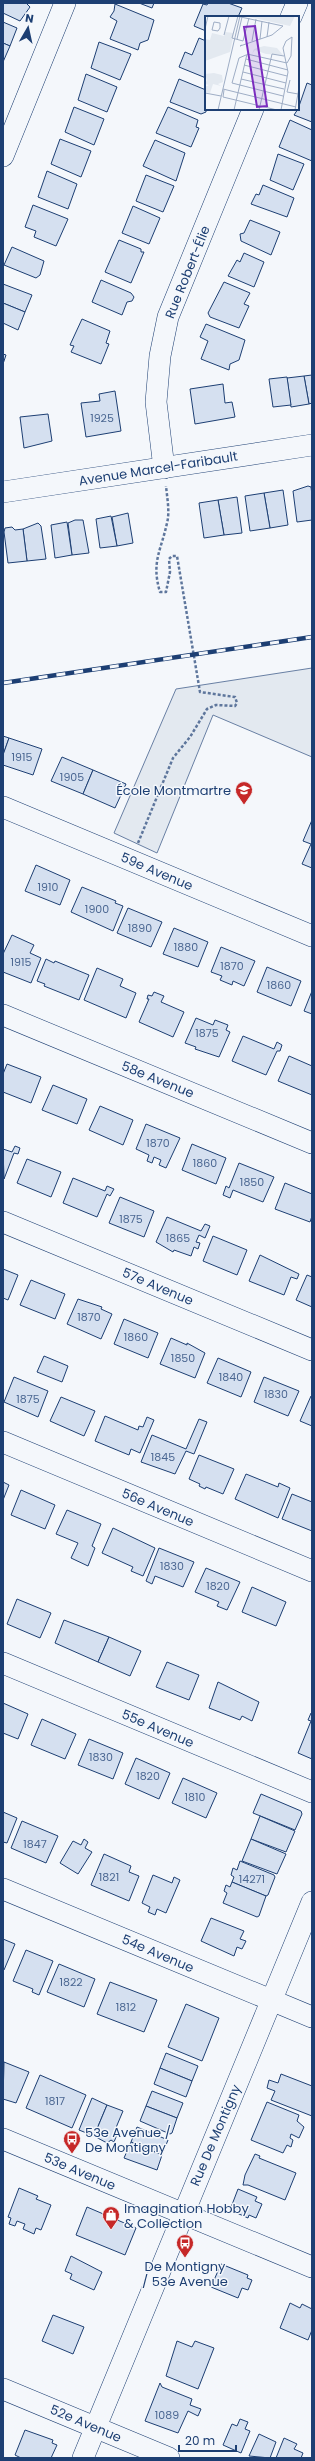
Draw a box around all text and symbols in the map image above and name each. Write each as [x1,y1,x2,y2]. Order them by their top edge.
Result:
north arrow [8,8,48,48]
text: N [24,10,35,27]
inset map [205,16,299,110]
street label: Rue Robert-Élie [160,223,215,322]
house number: 1925 [90,410,114,426]
street label: Avenue Marcel-Faribault [77,447,239,490]
house number: 1915 [12,749,33,765]
house number: 1905 [60,769,84,785]
school or university icon: École Montmartre [234,780,254,805]
place label: École Montmartre [116,781,231,800]
street label: 59e Avenue [118,848,196,895]
house number: 1910 [38,879,59,895]
house number: 1900 [85,901,109,917]
house number: 1890 [128,920,152,936]
house number: 1880 [174,939,198,955]
house number: 1915 [11,954,32,970]
house number: 1870 [220,958,244,974]
house number: 1860 [267,977,291,993]
house number: 1875 [195,1025,219,1041]
street label: 58e Avenue [119,1056,197,1103]
house number: 1870 [146,1135,170,1151]
house number: 1860 [193,1155,217,1171]
house number: 1850 [240,1174,264,1190]
house number: 1875 [119,1211,143,1227]
house number: 1865 [166,1230,190,1246]
street label: 57e Avenue [119,1263,196,1310]
house number: 1870 [77,1309,101,1325]
house number: 1860 [124,1329,148,1345]
house number: 1850 [171,1350,195,1366]
house number: 1840 [219,1369,243,1385]
house number: 1830 [264,1386,288,1402]
house number: 1875 [16,1391,40,1407]
house number: 1845 [151,1449,175,1465]
street label: 56e Avenue [119,1484,197,1531]
house number: 1830 [160,1558,184,1574]
house number: 1820 [206,1578,230,1594]
street label: 55e Avenue [119,1705,197,1752]
house number: 1830 [89,1749,113,1765]
house number: 1820 [136,1768,160,1784]
house number: 1810 [185,1789,206,1805]
house number: 1847 [23,1836,47,1852]
house number: 1821 [99,1869,119,1885]
house number: 14271 [239,1871,265,1887]
street label: 54e Avenue [119,1930,197,1977]
house number: 1822 [59,1974,83,1990]
house number: 1812 [116,1999,136,2015]
street label: Rue De Montigny [185,2081,246,2189]
house number: 1817 [45,2093,65,2109]
place label: 53e Avenue / De Montigny [85,2123,171,2157]
bus stop icon: 53e Avenue / De Montigny [62,2129,82,2154]
street label: 53e Avenue [41,2148,119,2195]
place label: Imagination Hobby & Collection [124,2199,249,2233]
shop icon: Imagination Hobby & Collection [101,2205,121,2230]
bus stop icon: De Montigny / 53e Avenue [175,2233,195,2258]
place label: De Montigny / 53e Avenue [142,2257,228,2291]
street label: 52e Avenue [47,2400,124,2447]
house number: 1089 [155,2407,179,2423]
scale bar [179,2427,236,2453]
text: 20 m [185,2432,215,2449]

